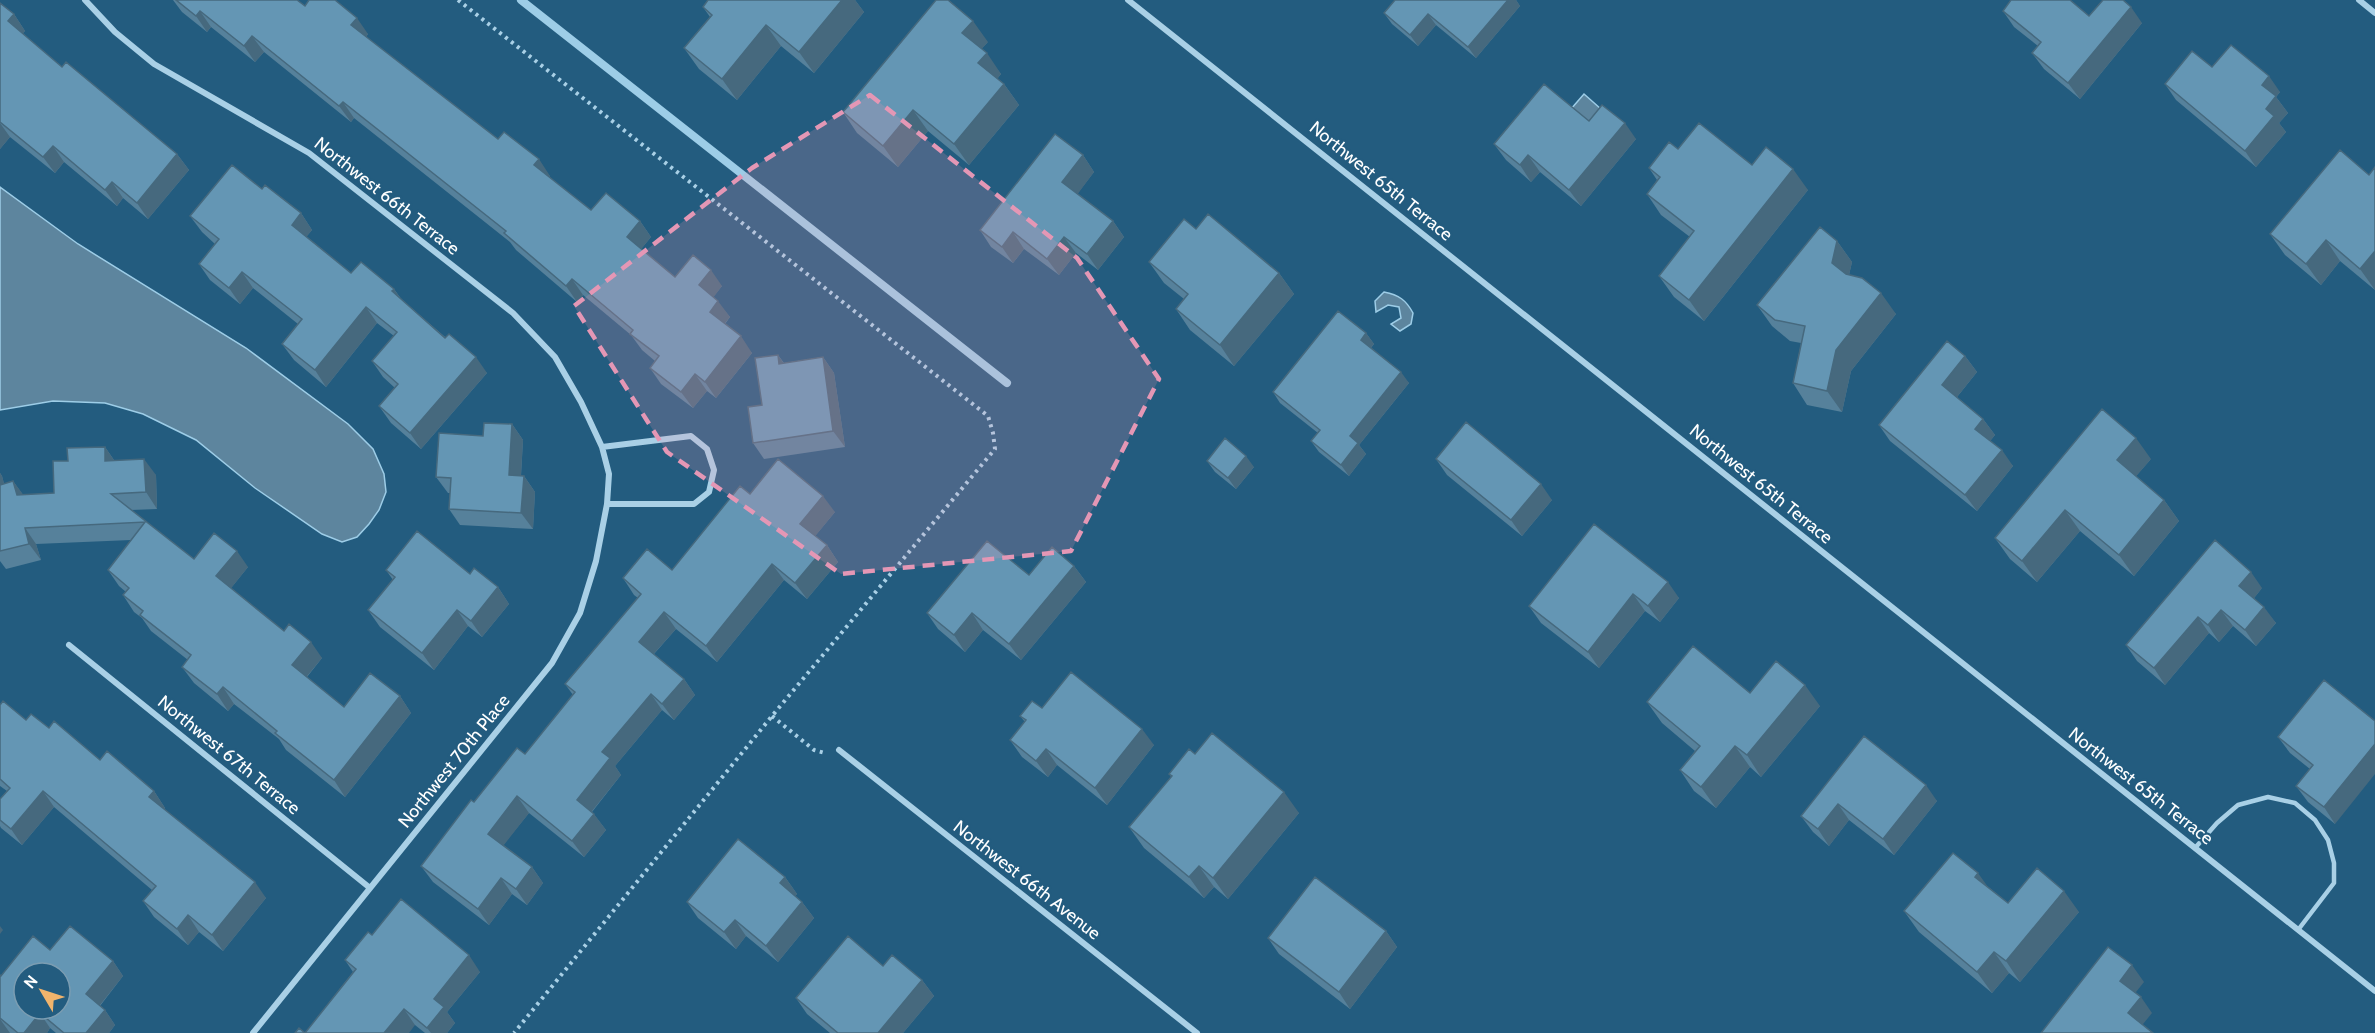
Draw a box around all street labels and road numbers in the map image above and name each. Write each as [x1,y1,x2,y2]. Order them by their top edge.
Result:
street label: Northwest 65th Terrace [1305,117,1457,245]
street label: Northwest 66th Terrace [310,132,464,260]
street label: Northwest 65th Terrace [1685,420,1837,548]
street label: Northwest 70th Place [393,690,515,832]
street label: Northwest 67th Terrace [153,691,305,819]
street label: Northwest 65th Terrace [2064,723,2218,849]
street label: Northwest 66th Avenue [949,816,1105,944]

